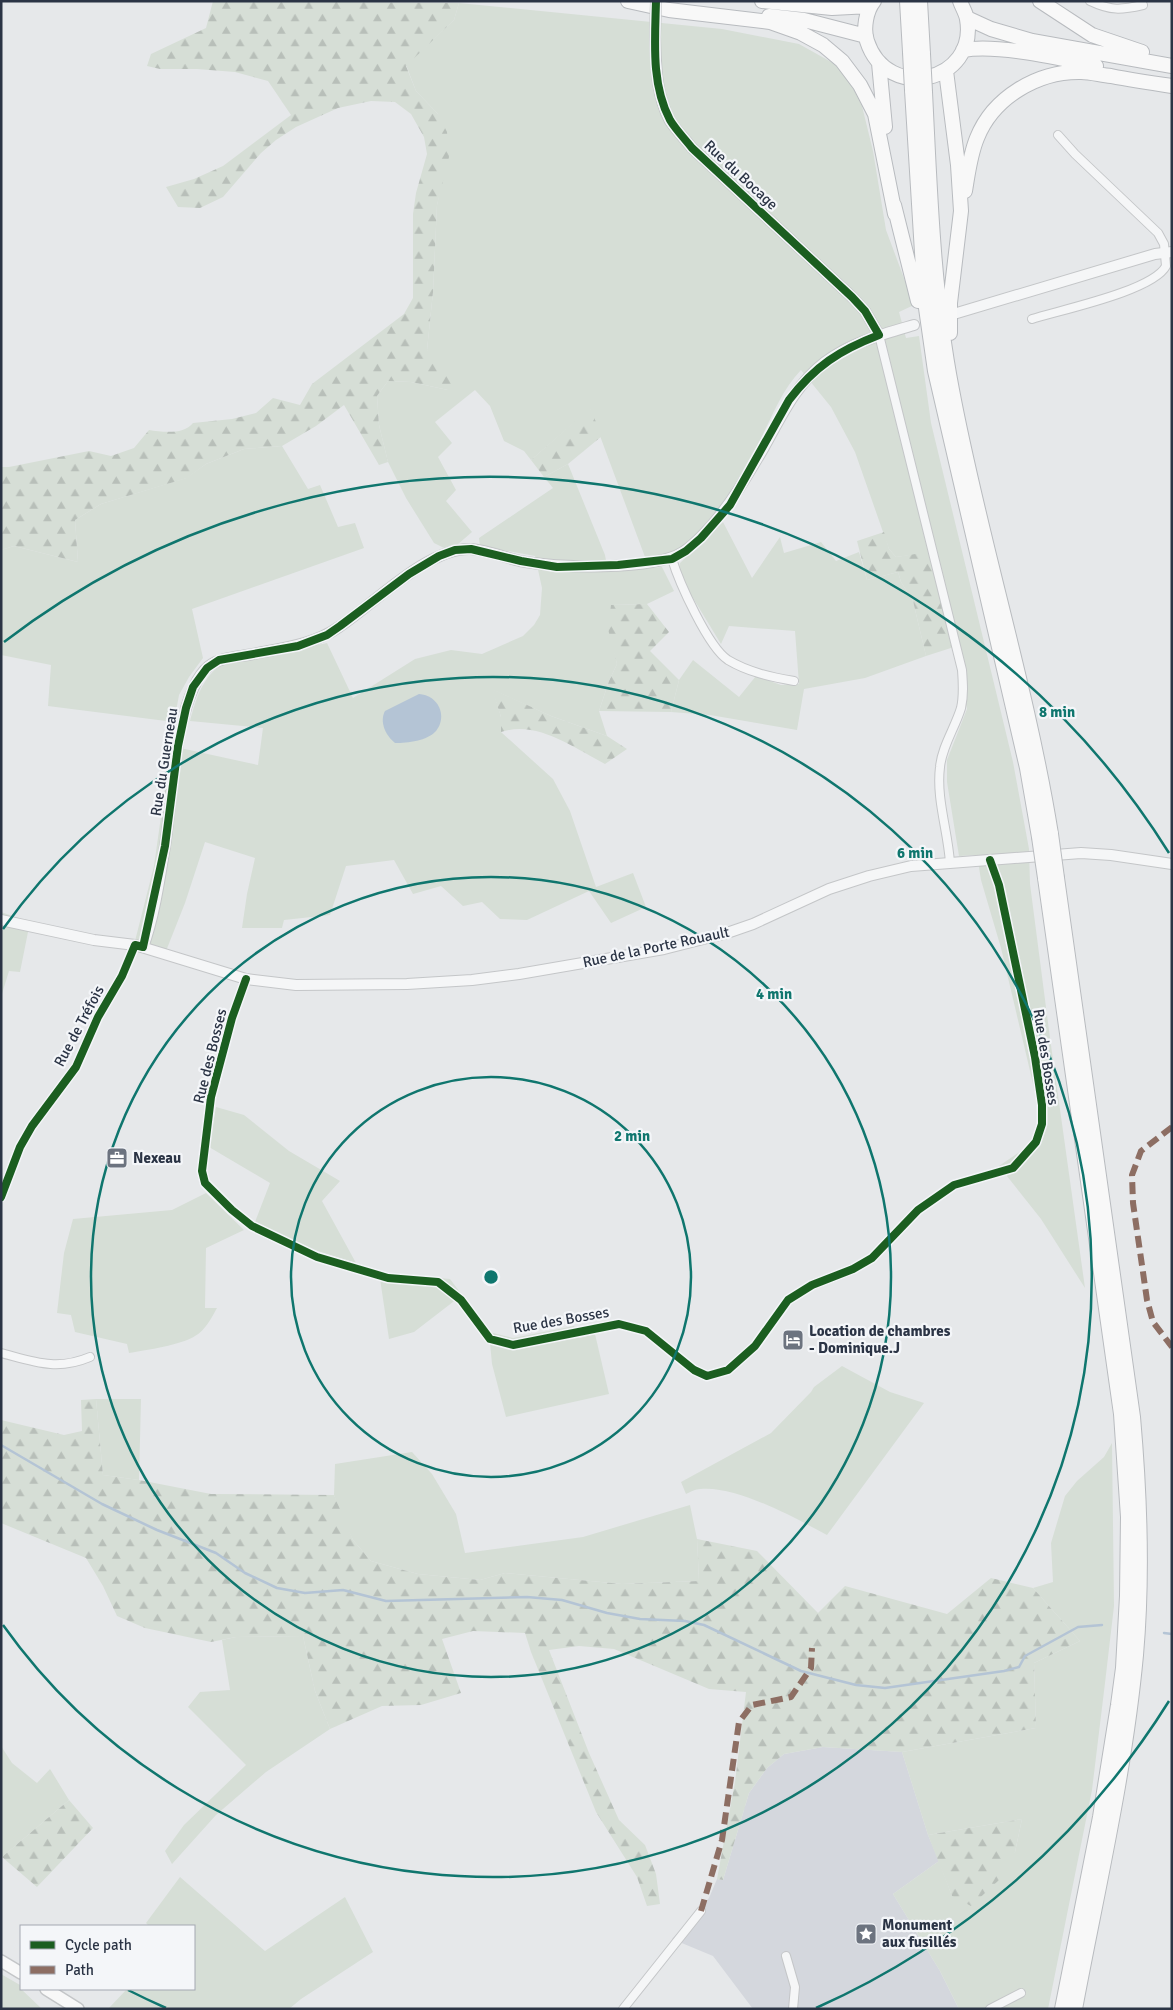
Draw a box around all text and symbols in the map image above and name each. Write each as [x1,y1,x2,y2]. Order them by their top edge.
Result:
street label: Rue du Bocage [700,136,782,214]
text: 8 min [1039,703,1075,721]
street label: Rue du Guerneau [147,707,181,817]
text: 6 min [897,844,933,862]
street label: Rue de la Porte Rouault [581,923,731,971]
street label: Rue de Tréfois [50,982,108,1070]
text: 4 min [756,985,792,1003]
street label: Rue des Bosses [190,1006,231,1105]
street label: Rue des Bosses [1030,1008,1063,1107]
text: 2 min [614,1127,650,1145]
office icon: Nexeau [105,1146,129,1170]
place label: Nexeau [133,1149,181,1167]
centre of rings [482,1268,500,1286]
street label: Rue des Bosses [512,1303,611,1337]
place label: Location de chambres - Dominique.J [809,1322,951,1357]
hotel icon: Location de chambres - Dominique.J [781,1328,805,1352]
place label: Monument aux fusillés [882,1916,957,1951]
place icon: Monument aux fusillés [854,1922,878,1946]
legend [20,1925,195,1990]
text: Cycle path [65,1936,132,1954]
text: Path [65,1961,94,1979]

